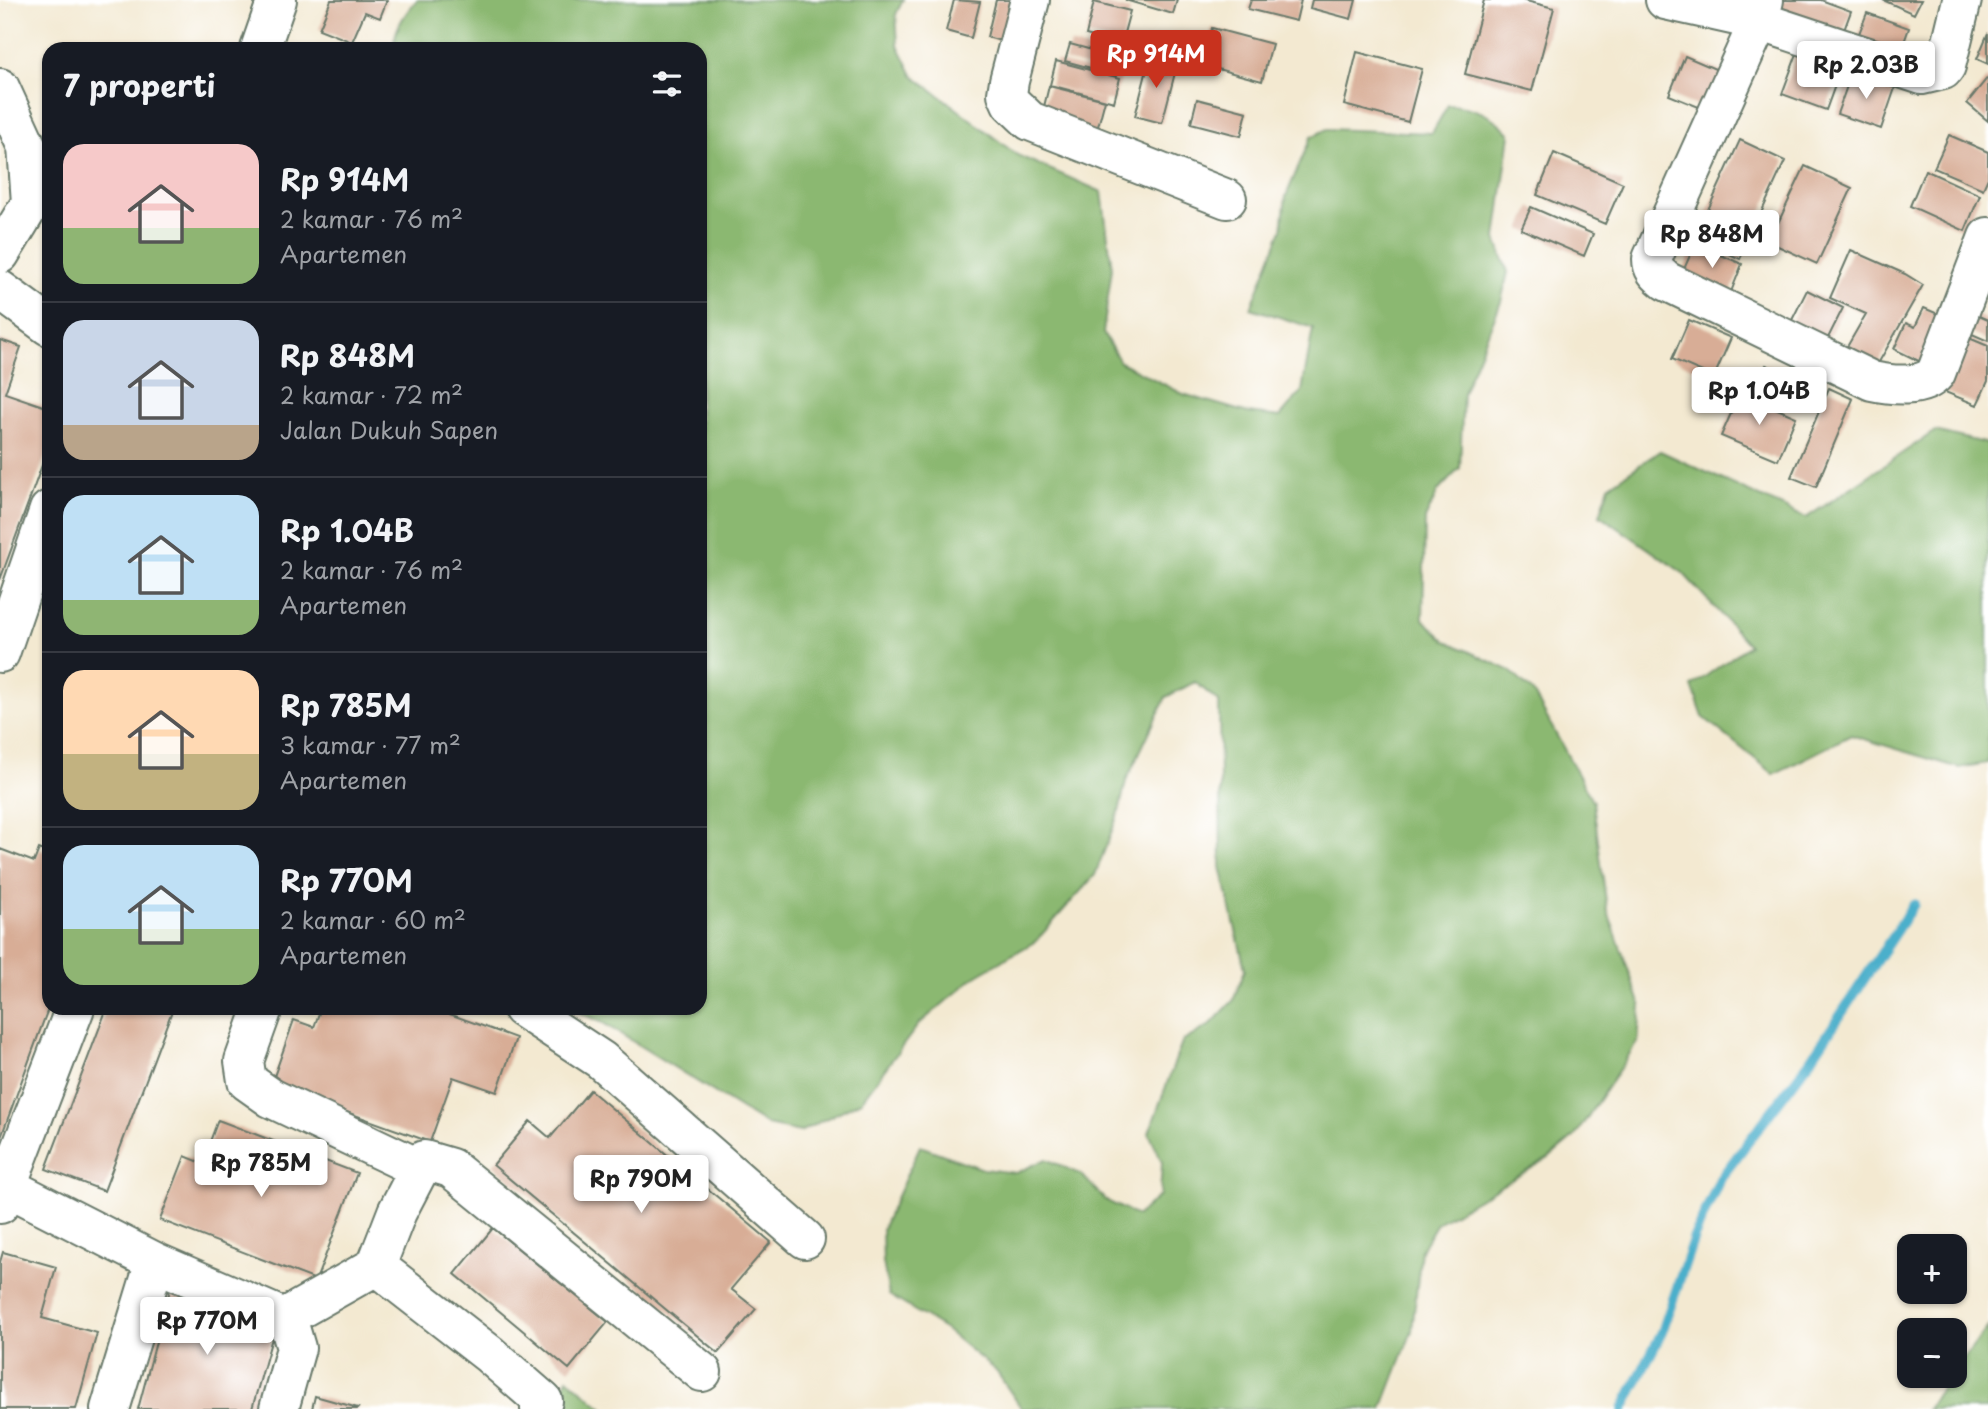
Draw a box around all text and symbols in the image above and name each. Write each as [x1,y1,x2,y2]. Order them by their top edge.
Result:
pin: Rp 914M [1091,31,1221,90]
text: Rp 914M [1106,35,1206,70]
pin: Rp 2.03B [1794,42,1938,101]
text: Rp 2.03B [1813,46,1919,81]
text: 7 properti [63,62,215,107]
icon: filters [648,65,686,103]
text: Rp 914M [280,156,409,201]
icon: home [119,172,203,256]
text: 2 kamar · 76 m² [280,201,463,236]
pin: Rp 848M [1647,210,1777,270]
text: Rp 848M [1660,215,1764,250]
text: Apartemen [280,236,407,271]
text: Rp 848M [280,332,415,377]
icon: home [119,348,203,432]
pin: Rp 1.04B [1687,368,1831,427]
text: Rp 1.04B [1708,372,1810,407]
text: 2 kamar · 72 m² [280,377,463,412]
text: Jalan Dukuh Sapen [280,412,498,447]
text: Rp 1.04B [280,507,414,552]
icon: home [119,523,203,607]
text: 2 kamar · 76 m² [280,552,463,587]
text: Apartemen [280,587,407,622]
text: Rp 785M [280,682,412,727]
icon: home [119,698,203,782]
text: 3 kamar · 77 m² [280,727,461,762]
text: Apartemen [280,762,407,797]
text: Rp 770M [280,857,413,902]
icon: home [119,873,203,957]
text: 2 kamar · 60 m² [280,902,466,937]
text: Apartemen [280,937,407,972]
pin: Rp 785M [196,1140,326,1199]
text: Rp 785M [211,1144,311,1179]
pin: Rp 790M [576,1156,706,1215]
text: Rp 790M [590,1160,692,1195]
map controls [1897,1234,1967,1388]
button: + [1897,1234,1967,1304]
pin: Rp 770M [142,1298,272,1357]
text: Rp 770M [156,1302,258,1337]
button: − [1897,1318,1967,1388]

